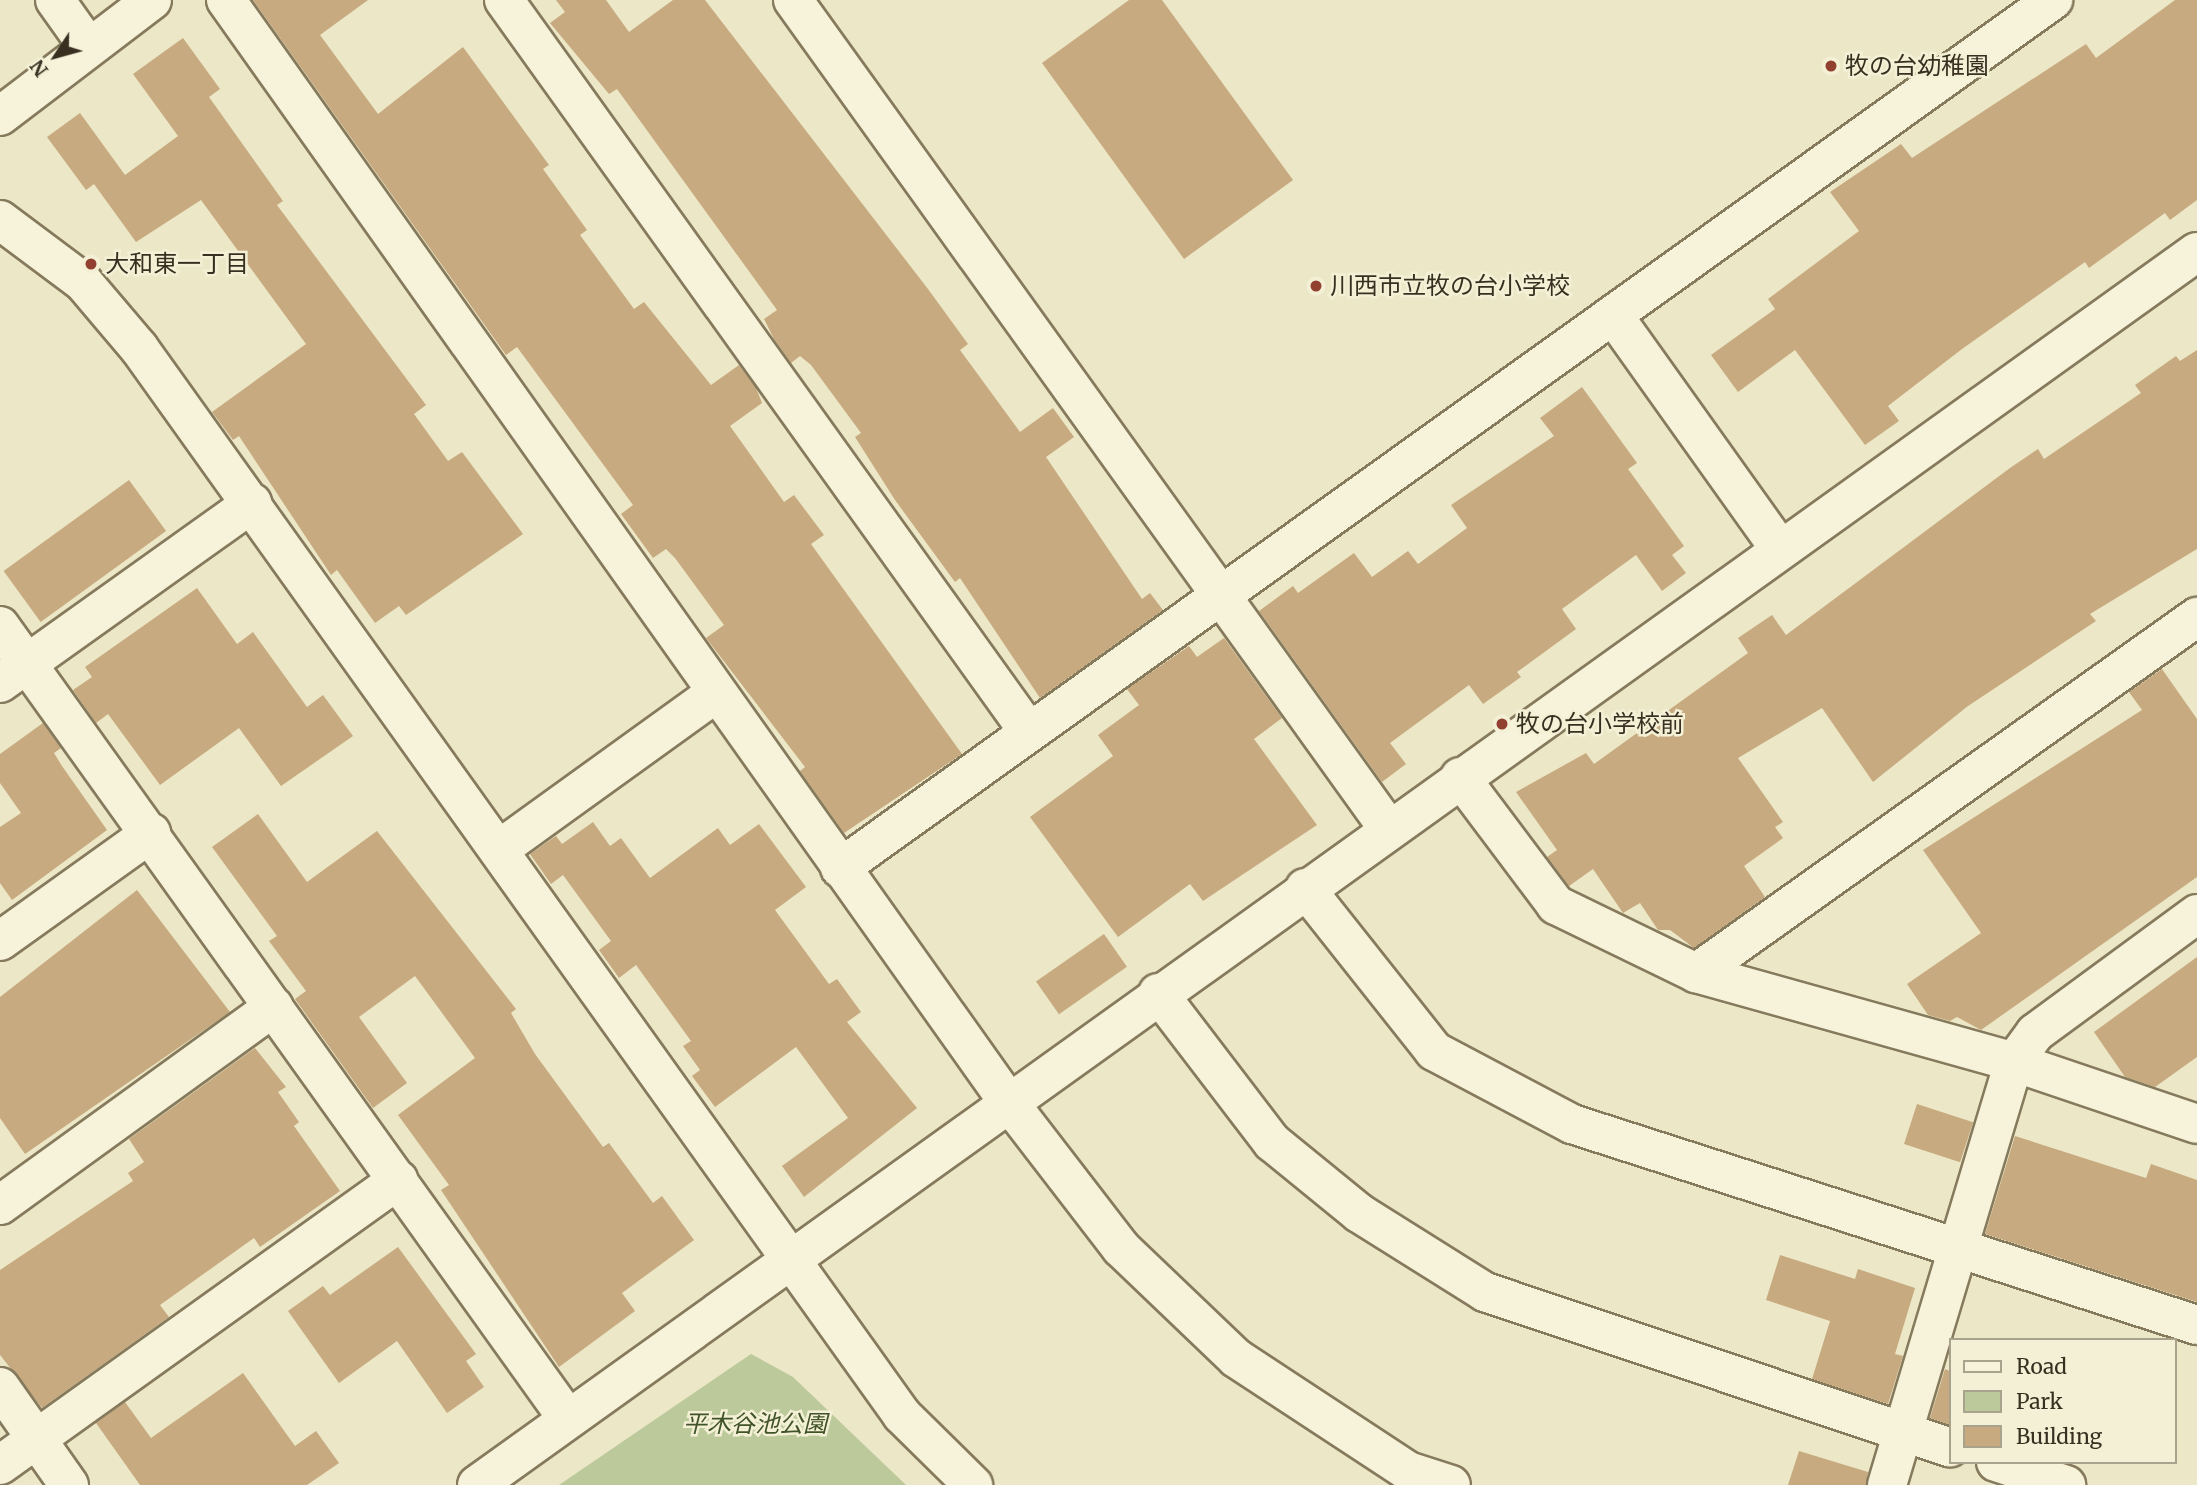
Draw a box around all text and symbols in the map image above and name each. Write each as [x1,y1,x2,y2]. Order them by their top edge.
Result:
north arrow [21,21,91,91]
place label: 牧の台幼稚園 [1845,52,1989,80]
text: N [25,55,53,81]
marker: 牧の台幼稚園 [1823,58,1839,74]
place label: 大和東一丁目 [105,250,249,278]
marker: 大和東一丁目 [83,256,99,272]
place label: 川西市立牧の台小学校 [1330,272,1570,300]
marker: 川西市立牧の台小学校 [1308,278,1324,294]
place label: 牧の台小学校前 [1516,710,1684,738]
marker: 牧の台小学校前 [1494,716,1510,732]
legend [1948,1338,2176,1464]
text: Road [2016,1353,2067,1380]
text: Park [2016,1388,2063,1415]
park label: 平木谷池公園 [683,1410,827,1438]
text: Building [2016,1423,2102,1450]

